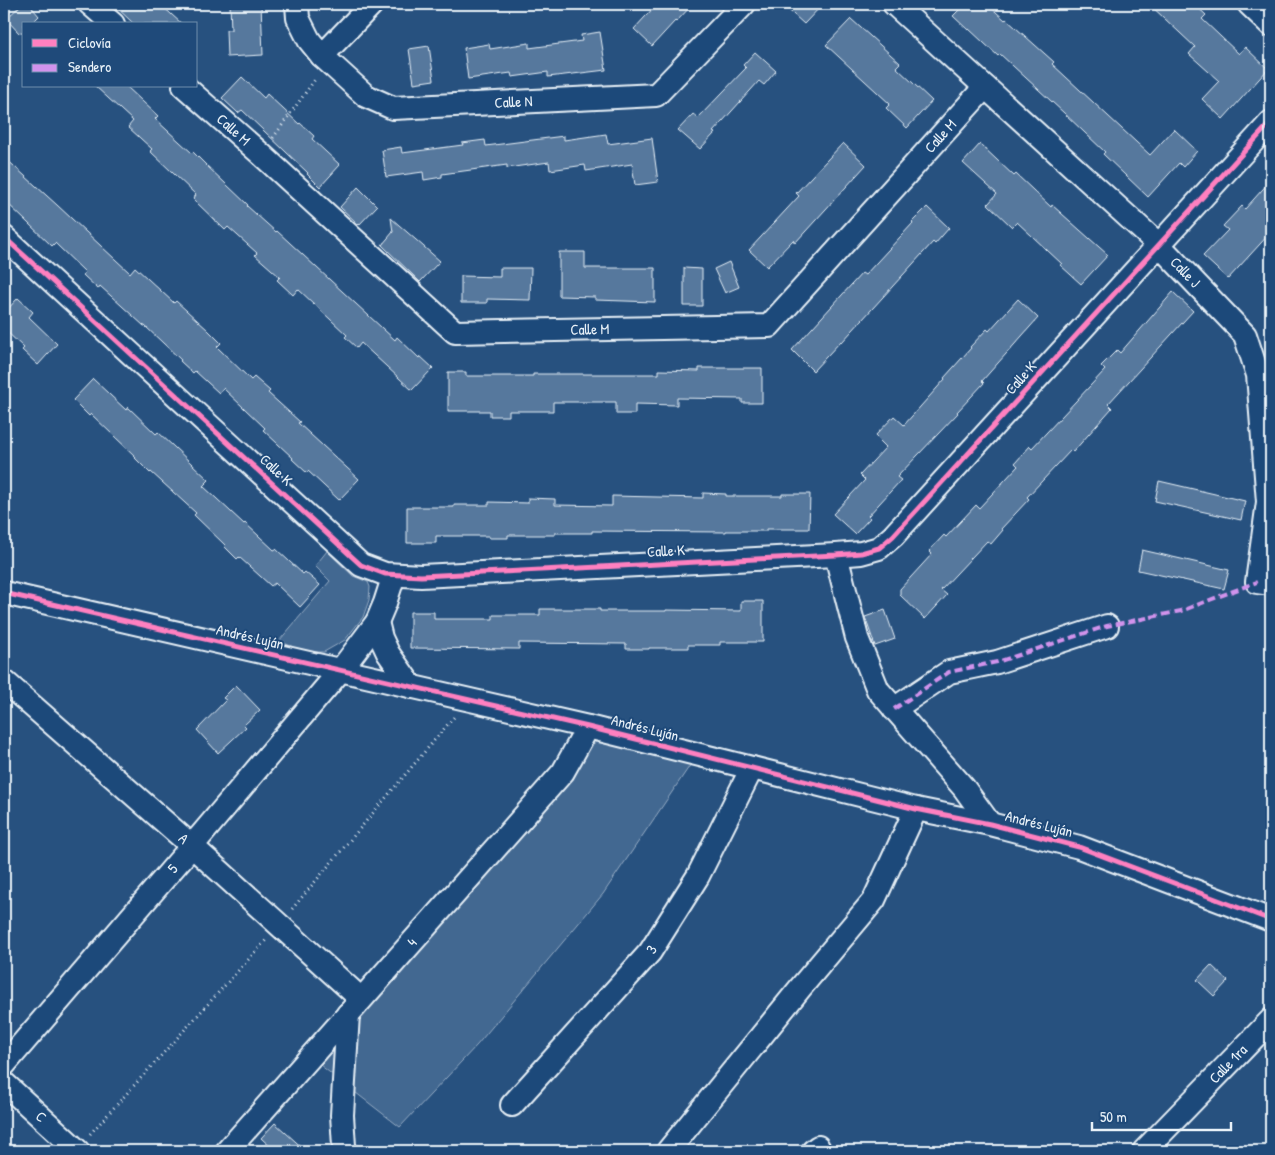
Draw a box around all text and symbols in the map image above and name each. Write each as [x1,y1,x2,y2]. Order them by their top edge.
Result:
legend [22,22,198,88]
text: Ciclovía [68,32,111,53]
text: Sendero [68,56,111,77]
street label: Calle N [494,90,533,113]
street label: Calle M [212,109,255,150]
street label: Calle M [919,114,961,157]
street label: Calle J [1166,252,1206,292]
street label: Calle M [570,318,610,340]
street label: Calle K [1000,356,1041,399]
street label: Calle K [255,449,297,490]
street label: Calle K [647,539,686,562]
street label: Andrés Luján [214,619,286,655]
street label: Andrés Luján [609,709,681,746]
street label: Andrés Luján [1003,805,1075,842]
street label: A [174,828,194,849]
street label: 5 [162,858,183,877]
street label: 4 [402,933,422,951]
street label: 3 [640,941,662,958]
street label: Calle 1ra [1204,1039,1252,1088]
scale bar [1092,1100,1231,1132]
street label: C [31,1106,51,1127]
text: 50 m [1100,1106,1127,1127]

